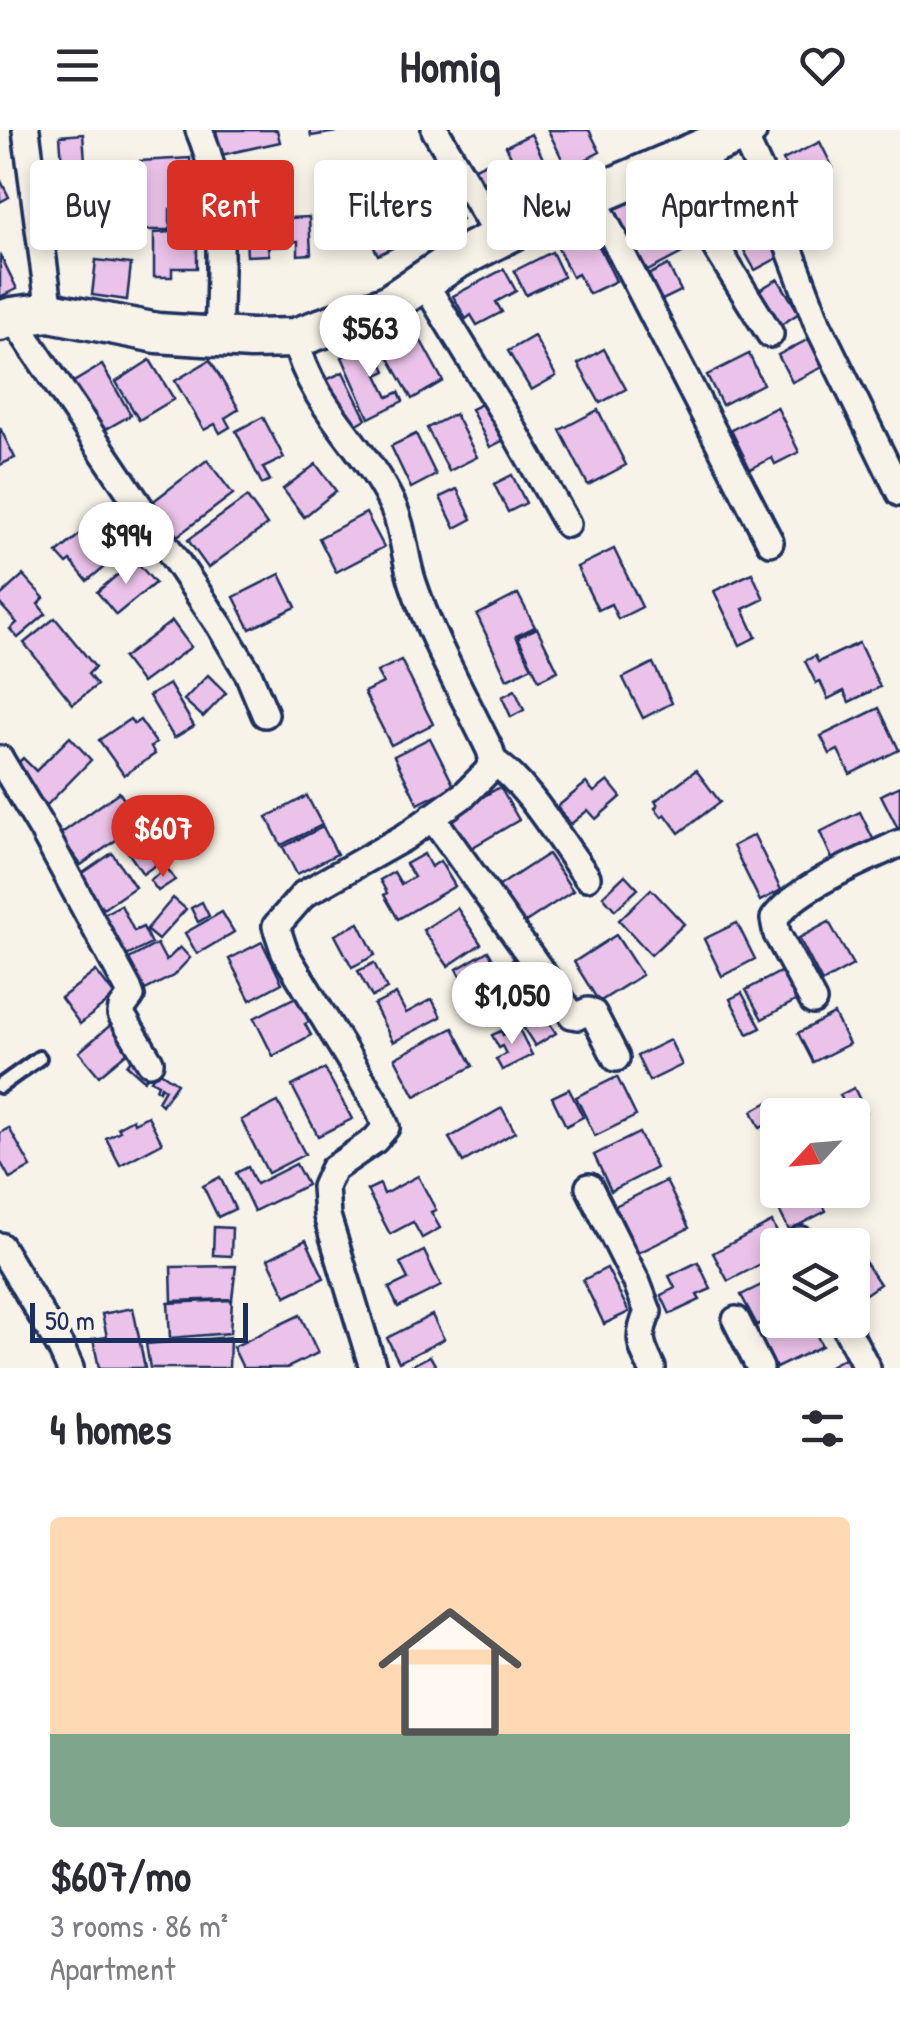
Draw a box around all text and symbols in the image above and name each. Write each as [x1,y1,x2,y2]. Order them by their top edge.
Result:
text: Homiq [400,35,500,96]
icon: menu [50,38,105,93]
icon: heart [795,38,850,93]
chip: Buy [30,160,147,250]
chip: Rent [167,160,294,250]
chip: Filters [314,160,467,250]
chip: New [487,160,606,250]
chip: Apartment [626,160,833,250]
pin: $563 [311,295,429,380]
text: $563 [342,306,398,349]
pin: $994 [67,502,185,587]
text: $994 [100,513,152,556]
pin: $607 [104,795,222,880]
text: $607 [133,806,193,849]
pin: $1,050 [431,962,593,1047]
text: $1,050 [474,973,550,1016]
north arrow [760,1098,870,1208]
map controls [760,1098,870,1338]
button: layers [760,1228,870,1338]
scale bar [30,1298,248,1342]
text: 50 m [45,1301,95,1339]
text: 4 homes [50,1400,171,1457]
icon: filters [795,1401,850,1456]
icon: home [360,1582,540,1762]
text: $607/mo [50,1847,191,1904]
text: 3 rooms · 86 m² [50,1904,228,1947]
text: Apartment [50,1947,175,1990]

